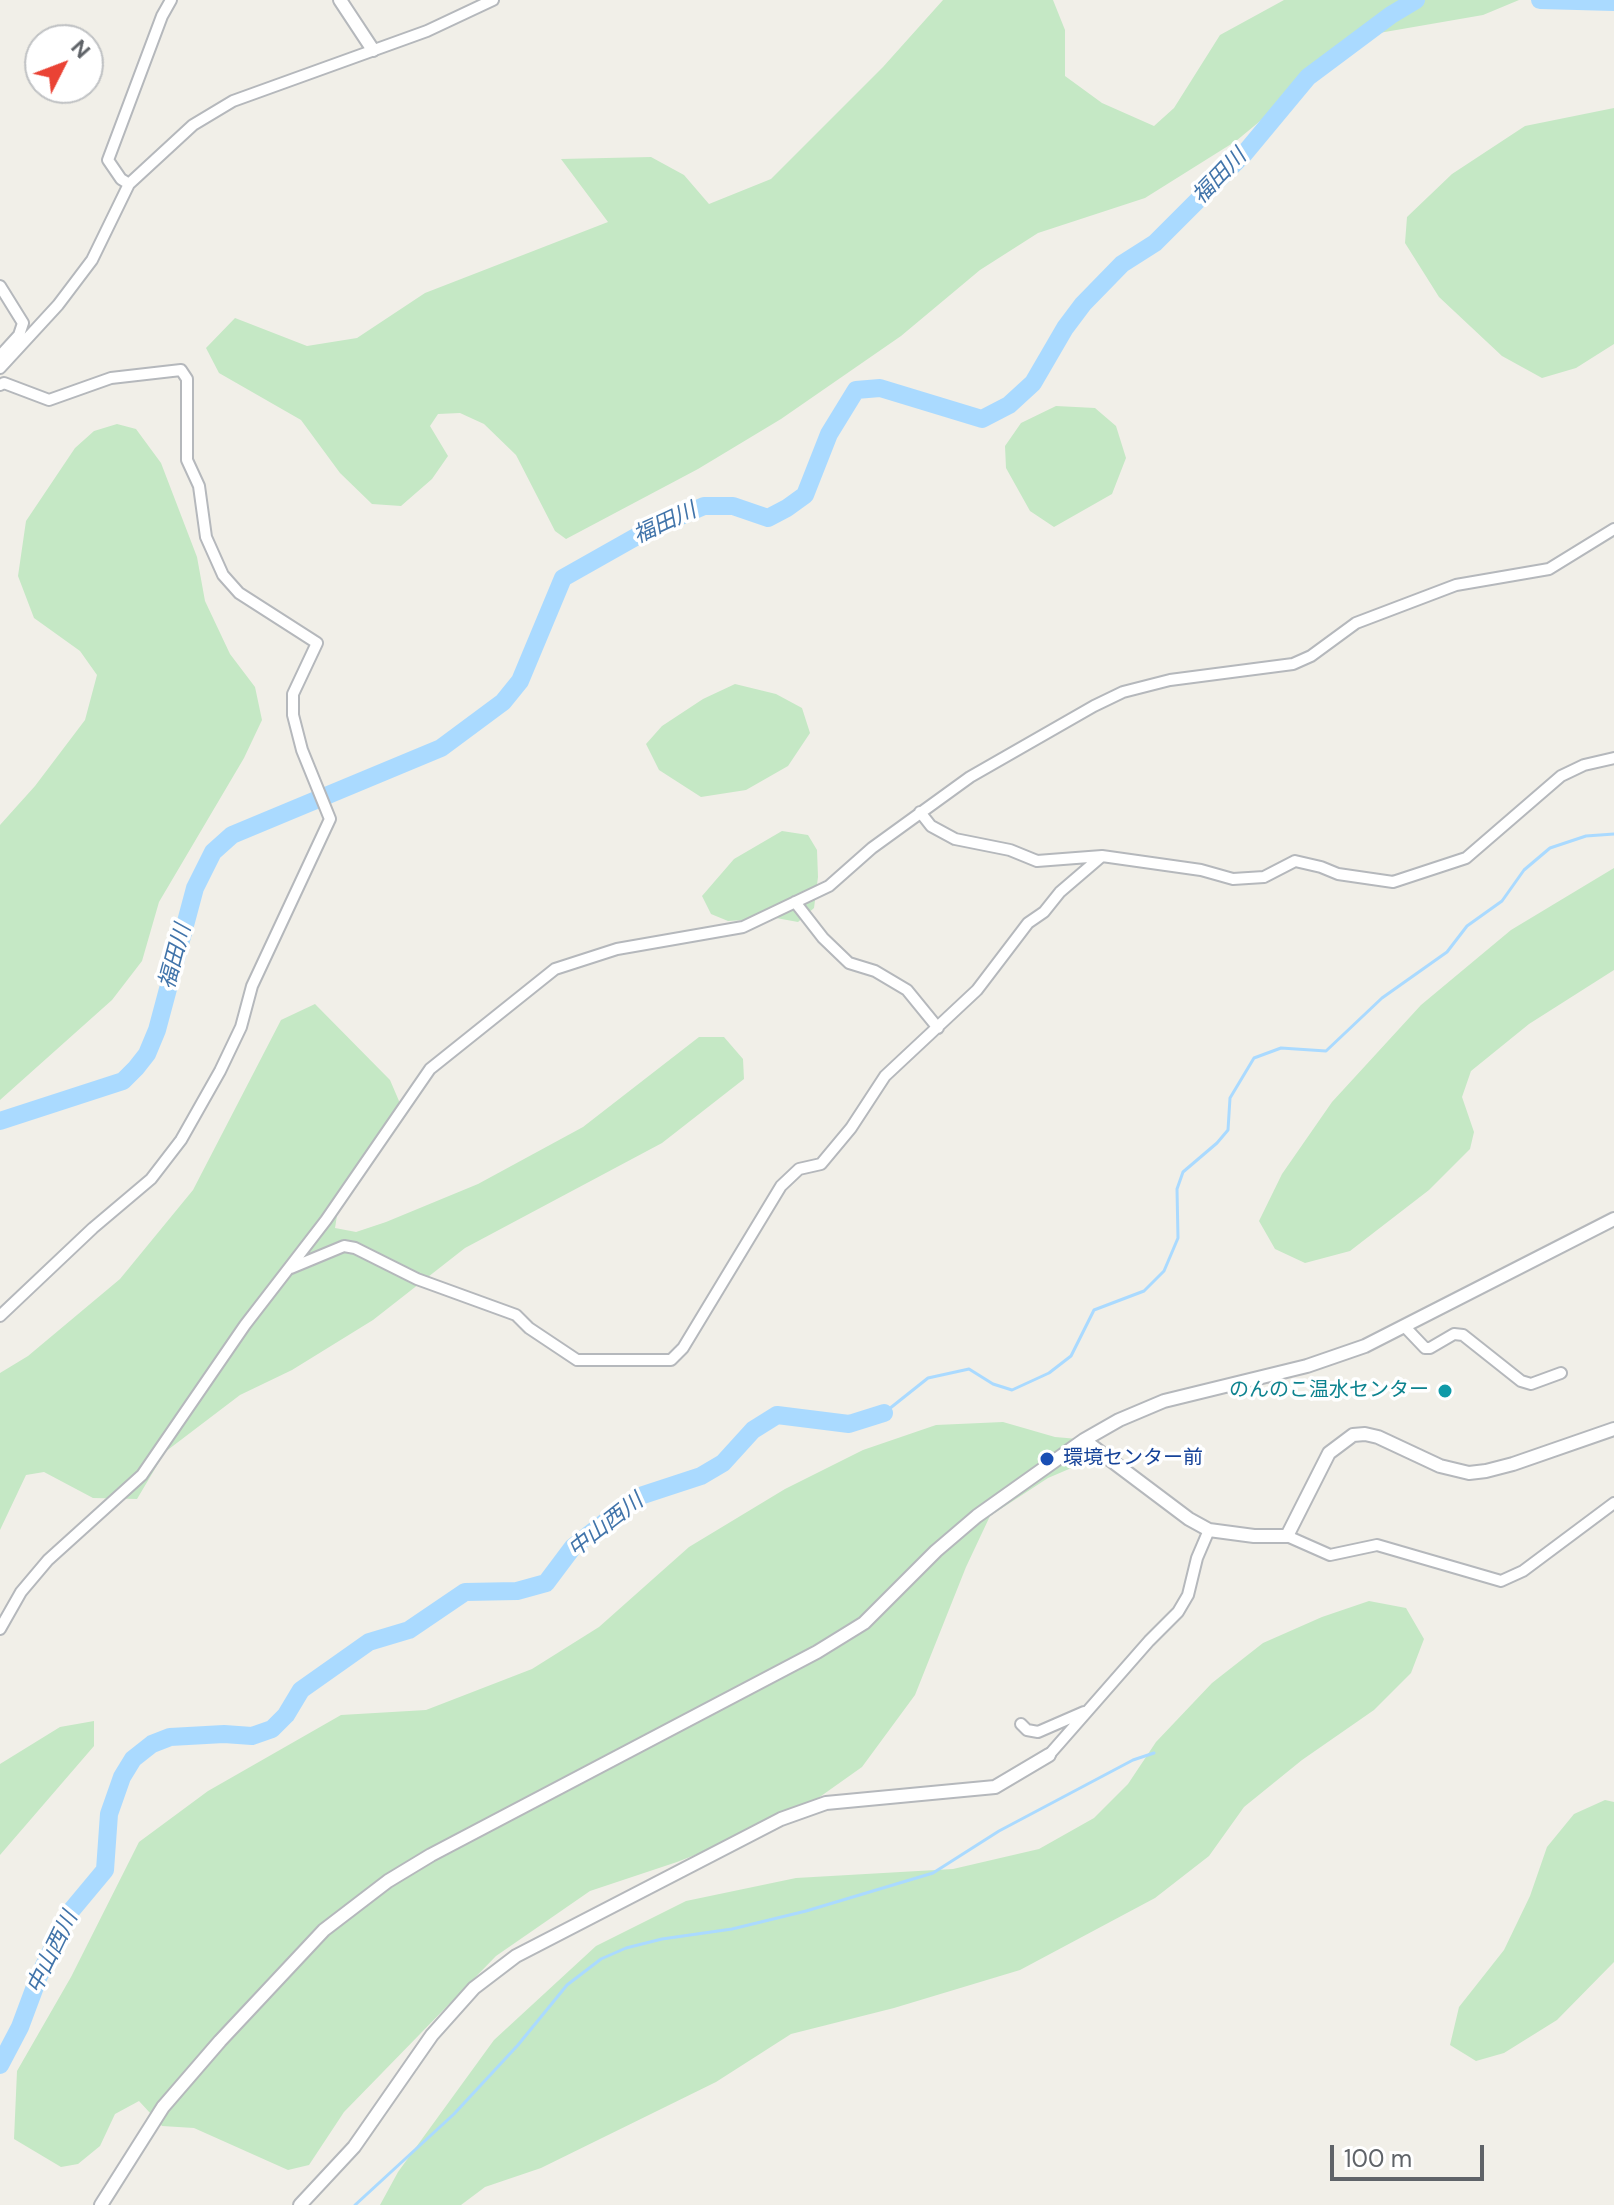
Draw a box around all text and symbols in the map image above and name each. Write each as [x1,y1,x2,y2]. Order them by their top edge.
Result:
north arrow [24,24,104,104]
text: N [65,33,97,65]
water label: 福田川 [1188,144,1252,210]
water label: 福田川 [630,498,700,550]
water label: 福田川 [155,922,197,992]
place label: のんのこ温水センター [1229,1379,1429,1403]
marker: のんのこ温水センター [1436,1382,1454,1400]
place label: 環境センター前 [1063,1447,1203,1471]
marker: 環境センター前 [1038,1450,1056,1468]
water label: 中山西川 [563,1489,649,1563]
water label: 中山西川 [22,1908,84,1998]
scale bar [1334,2129,1488,2179]
text: 100 m [1344,2143,1412,2174]

